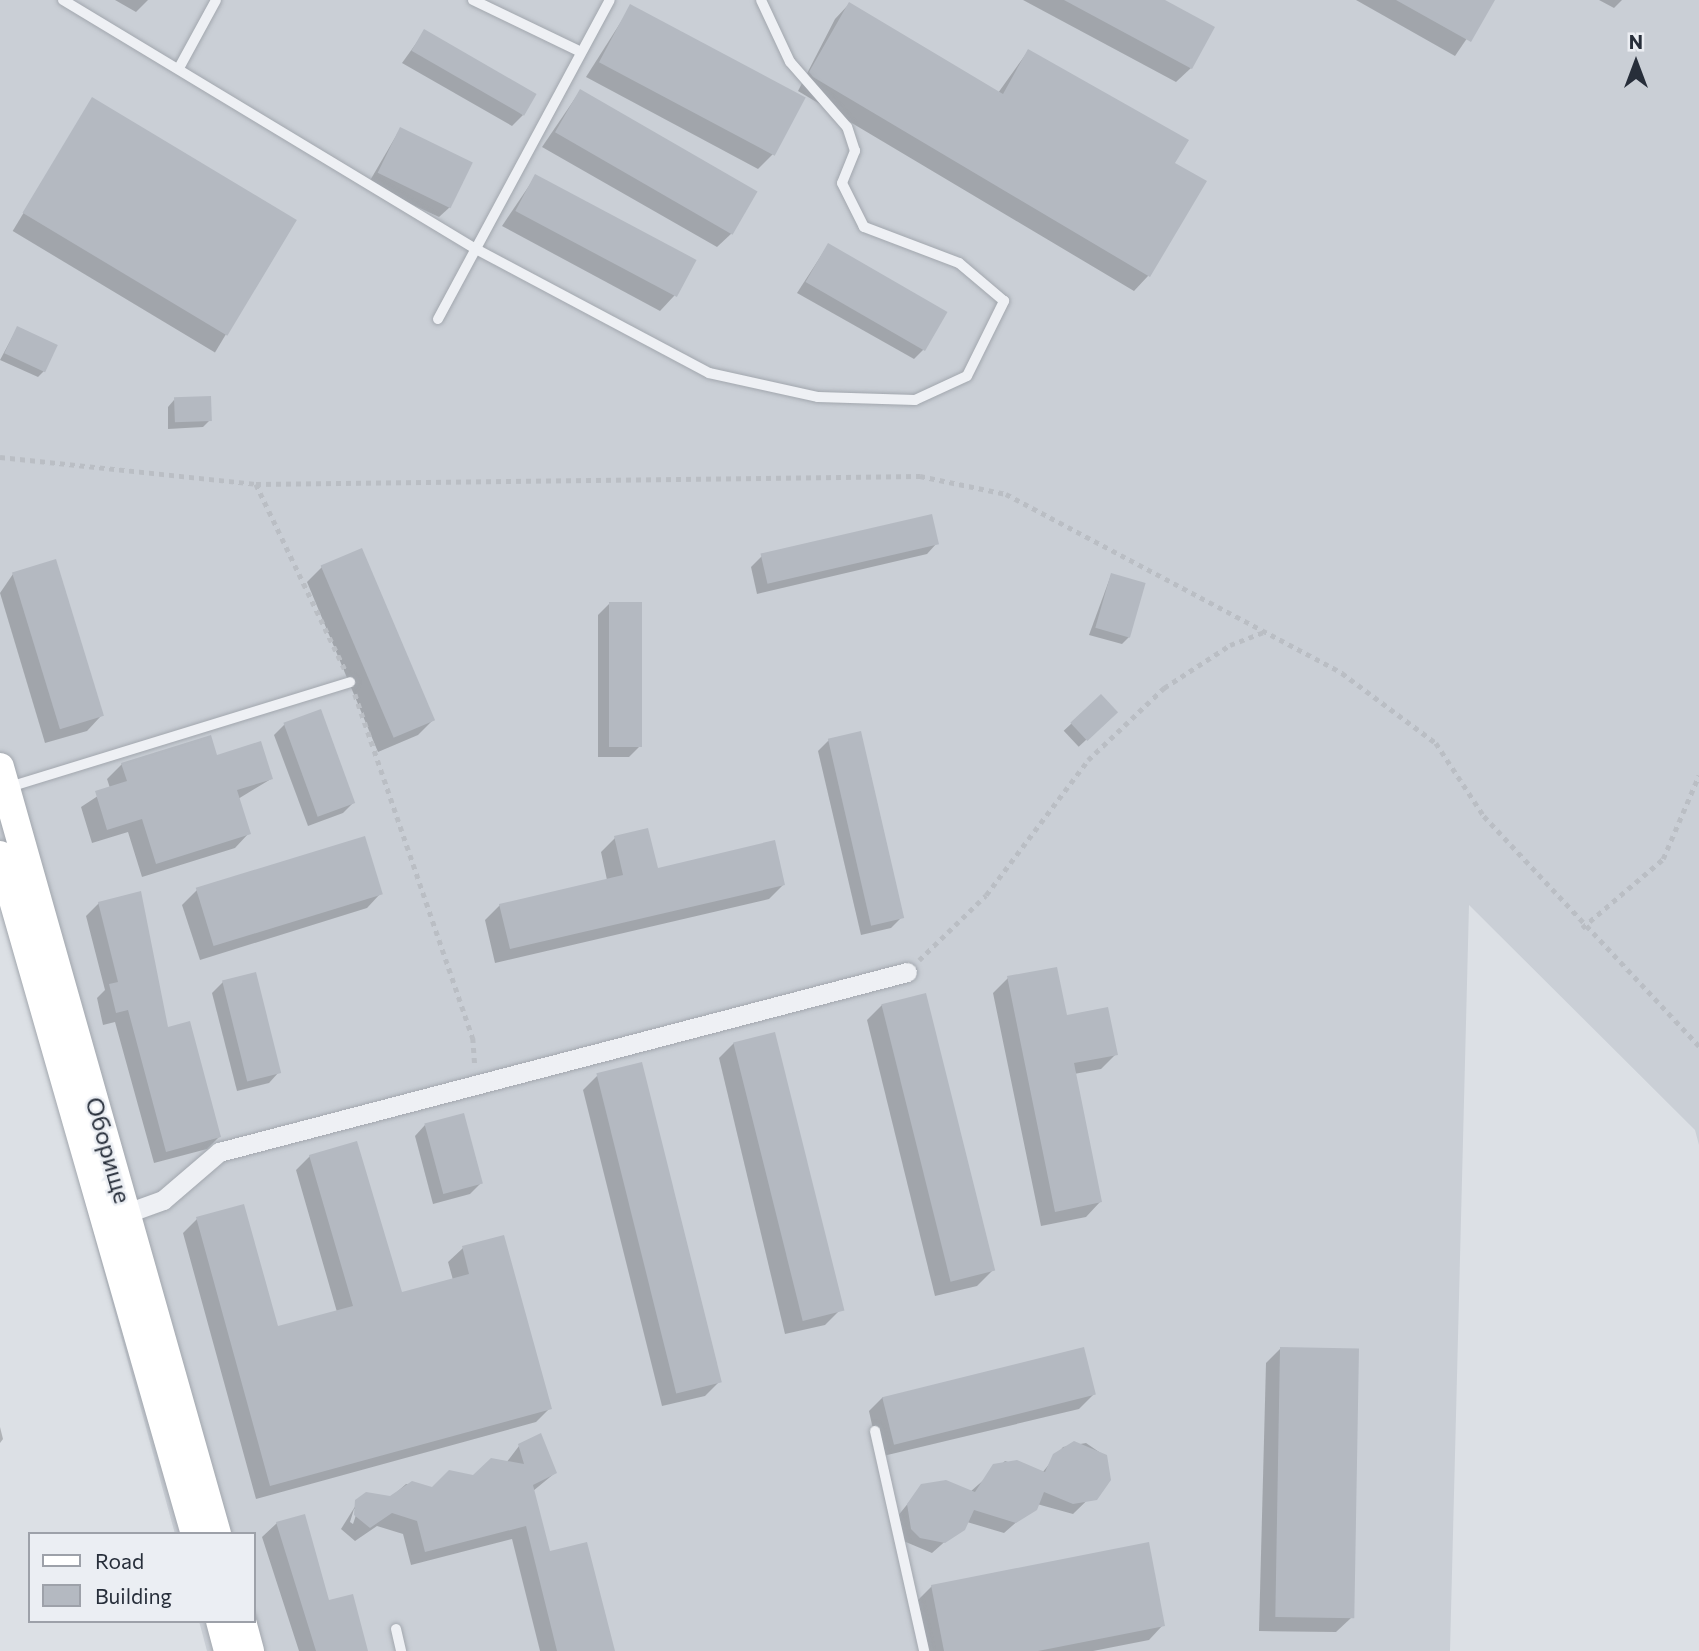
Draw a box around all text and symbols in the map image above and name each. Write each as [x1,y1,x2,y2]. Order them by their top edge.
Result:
north arrow [1601,28,1671,98]
text: N [1629,30,1643,53]
street label: Оборище [80,1094,138,1206]
legend [28,1532,256,1623]
text: Road [95,1548,144,1573]
text: Building [95,1583,172,1608]

